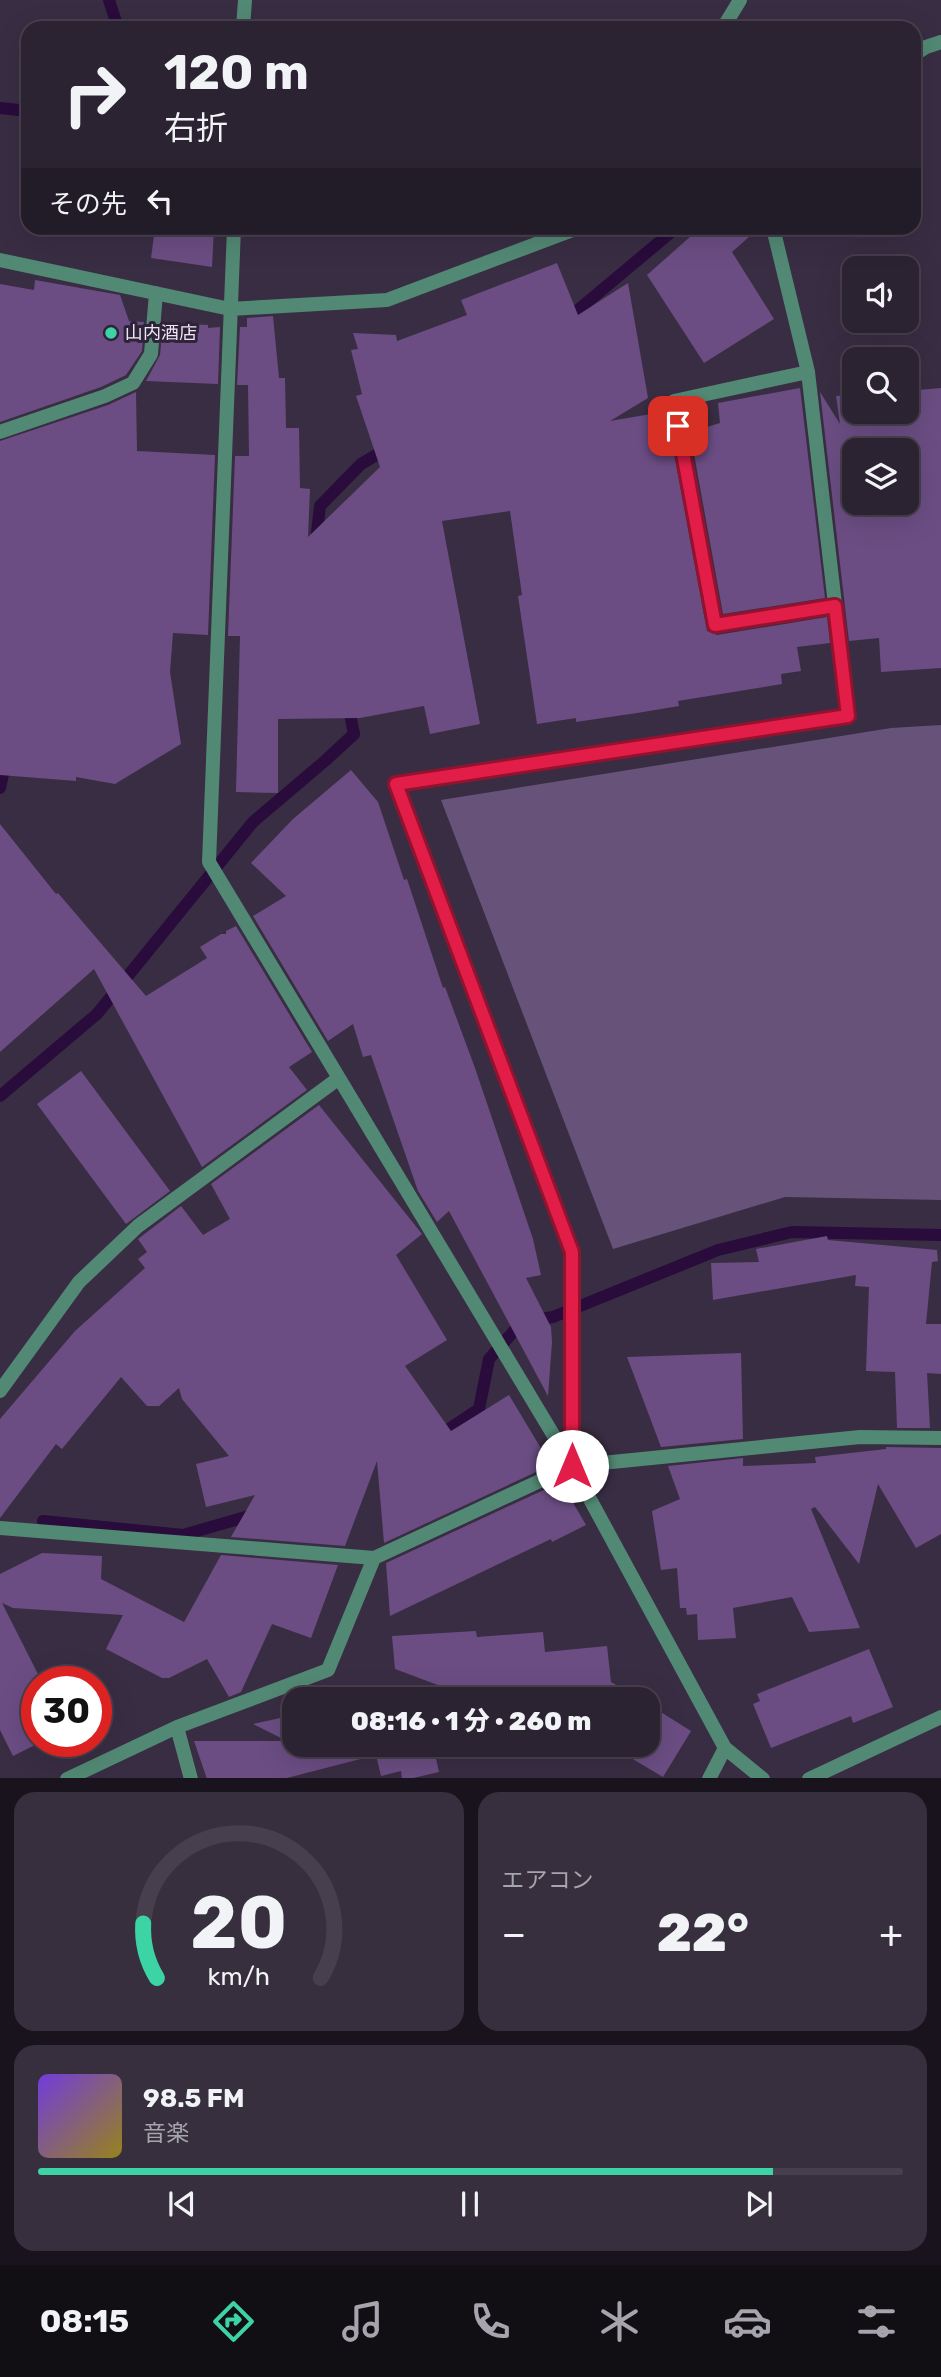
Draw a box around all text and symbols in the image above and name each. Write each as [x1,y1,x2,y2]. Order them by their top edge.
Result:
text: 120 m [164,43,309,101]
icon: right [49,49,140,140]
text: 右折 [164,109,228,147]
icon: left [141,182,179,220]
text: その先 [49,189,127,220]
map controls [842,256,919,515]
button: sound [842,256,919,333]
place label: 山内酒店 [125,322,197,344]
marker: 山内酒店 [103,325,119,341]
button: search [842,347,919,424]
pin [648,396,708,456]
icon: arrive [659,407,697,445]
button: layers [842,438,919,515]
position arrow [535,1429,609,1503]
speed limit sign: 30 [21,1666,112,1757]
text: 08:16 · 1 分 · 260 m [351,1706,591,1737]
text: エアコン [502,1866,594,1894]
text: 20 [190,1880,287,1966]
text: 22° [657,1902,749,1964]
text: − [502,1911,526,1957]
text: + [879,1911,903,1957]
text: km/h [208,1961,270,1990]
text: 98.5 FM [143,2083,244,2114]
text: 音楽 [143,2119,189,2147]
icon: previous [163,2185,201,2223]
icon: pause [451,2185,489,2223]
icon: next [740,2185,778,2223]
icon: directions [209,2297,258,2346]
icon: music [338,2297,387,2346]
icon: phone [466,2297,515,2346]
icon: climate [595,2297,644,2346]
icon: car [723,2297,772,2346]
icon: filters [852,2297,901,2346]
text: 08:15 [40,2302,129,2340]

